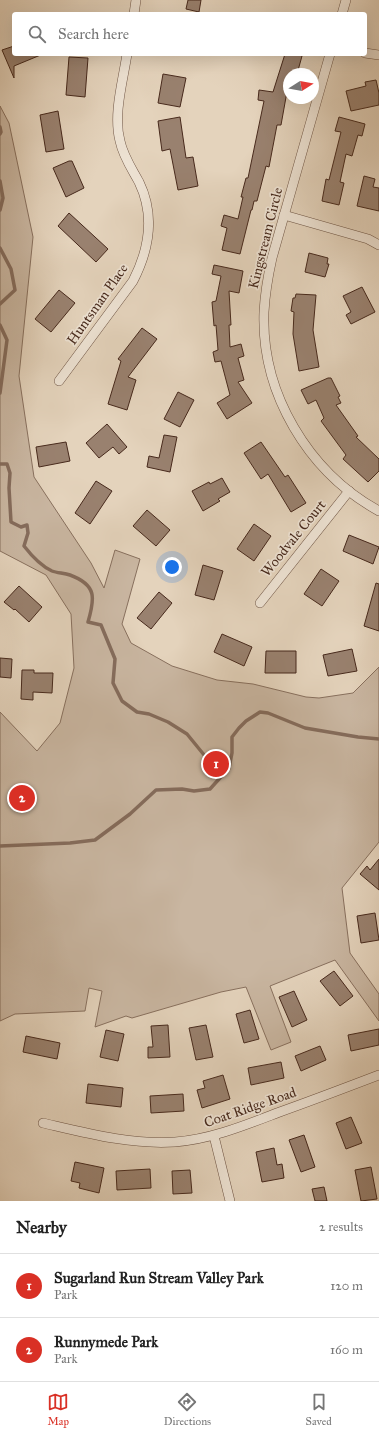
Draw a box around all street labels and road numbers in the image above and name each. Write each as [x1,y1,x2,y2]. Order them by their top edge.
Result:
street label: Kingstream Circle [245,186,286,290]
street label: Huntsman Place [63,260,132,348]
street label: Woodvale Court [257,497,329,580]
street label: Coat Ridge Road [202,1084,299,1131]

